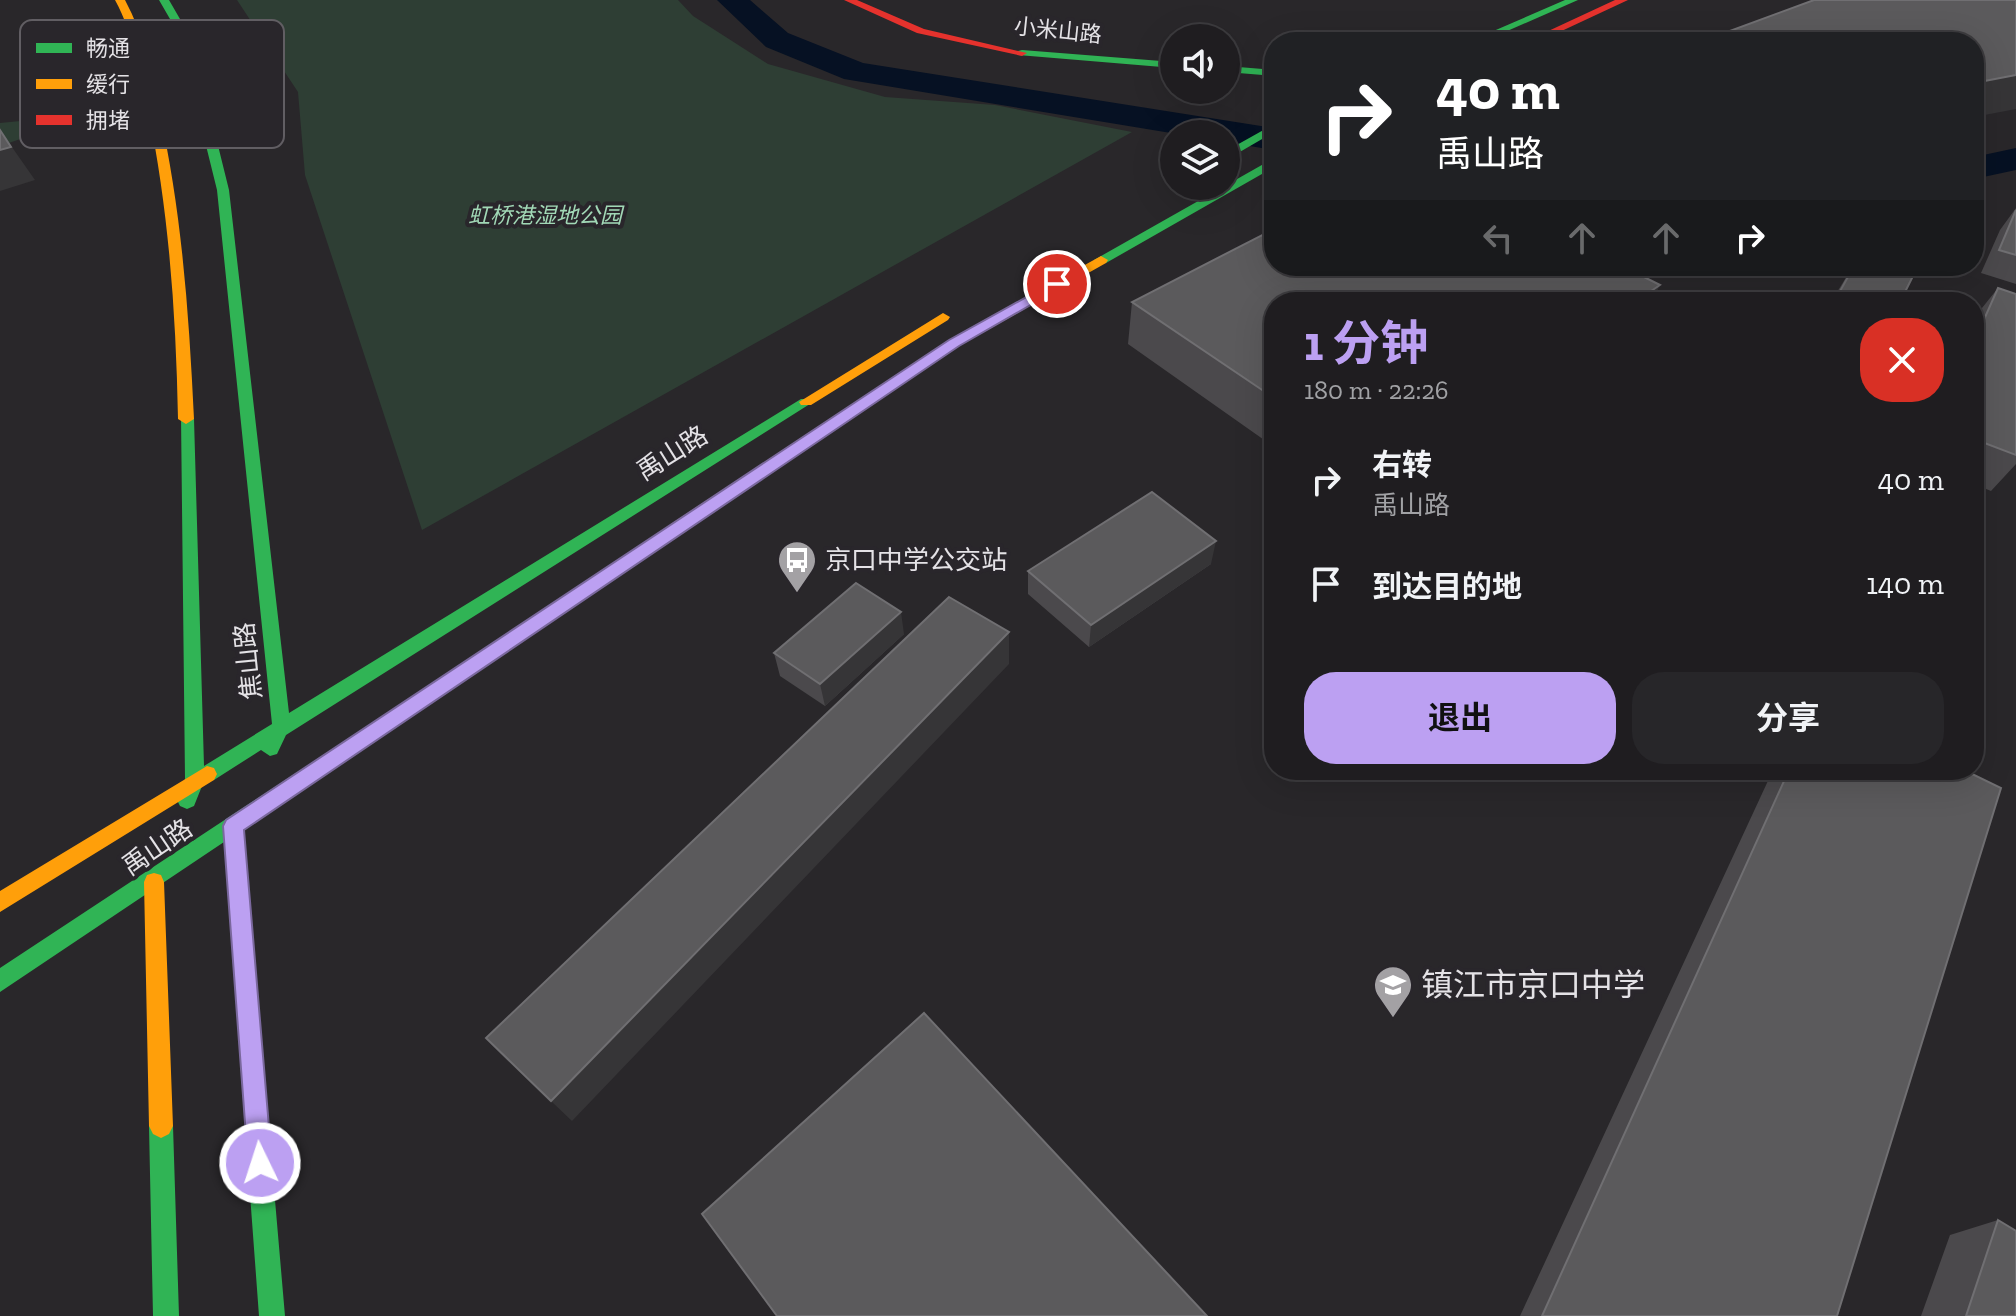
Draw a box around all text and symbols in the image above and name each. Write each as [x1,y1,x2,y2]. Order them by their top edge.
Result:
street label: 小米山路 [1013,12,1103,49]
legend [20,20,284,148]
map controls [1160,24,1240,200]
button: sound [1160,24,1240,104]
text: 畅通 [86,35,130,62]
text: 40 m [1436,56,1560,123]
icon: right [1304,64,1408,168]
text: 缓行 [86,71,130,98]
text: 拥堵 [86,107,130,134]
button: layers [1160,120,1240,200]
text: 禹山路 [1436,132,1544,175]
park label: 虹桥港湿地公园 [468,202,625,229]
icon: left [1476,216,1520,260]
icon: ahead [1560,216,1604,260]
icon: ahead [1644,216,1688,260]
icon: right [1728,216,1772,260]
pin [1023,250,1091,318]
icon: arrive [1035,262,1079,306]
text: 1 分钟 [1304,315,1428,372]
button: close [1860,318,1944,402]
text: 180 m · 22:26 [1304,374,1449,406]
street label: 禹山路 [630,419,714,487]
text: 右转 [1372,447,1432,483]
icon: right [1304,458,1348,502]
text: 40 m [1878,462,1944,498]
text: 禹山路 [1372,489,1450,521]
bus stop icon: 京口中学公交站 [776,539,818,594]
place label: 京口中学公交站 [825,544,1007,576]
icon: arrive [1304,562,1348,606]
text: 140 m [1866,566,1944,602]
text: 到达目的地 [1372,569,1522,605]
street label: 焦山路 [228,621,268,701]
button: 退出 [1304,672,1616,764]
button: 分享 [1632,672,1944,764]
street label: 禹山路 [116,812,198,882]
school or university icon: 镇江市京口中学 [1372,964,1414,1019]
place label: 镇江市京口中学 [1421,966,1645,1004]
position arrow [218,1121,302,1205]

